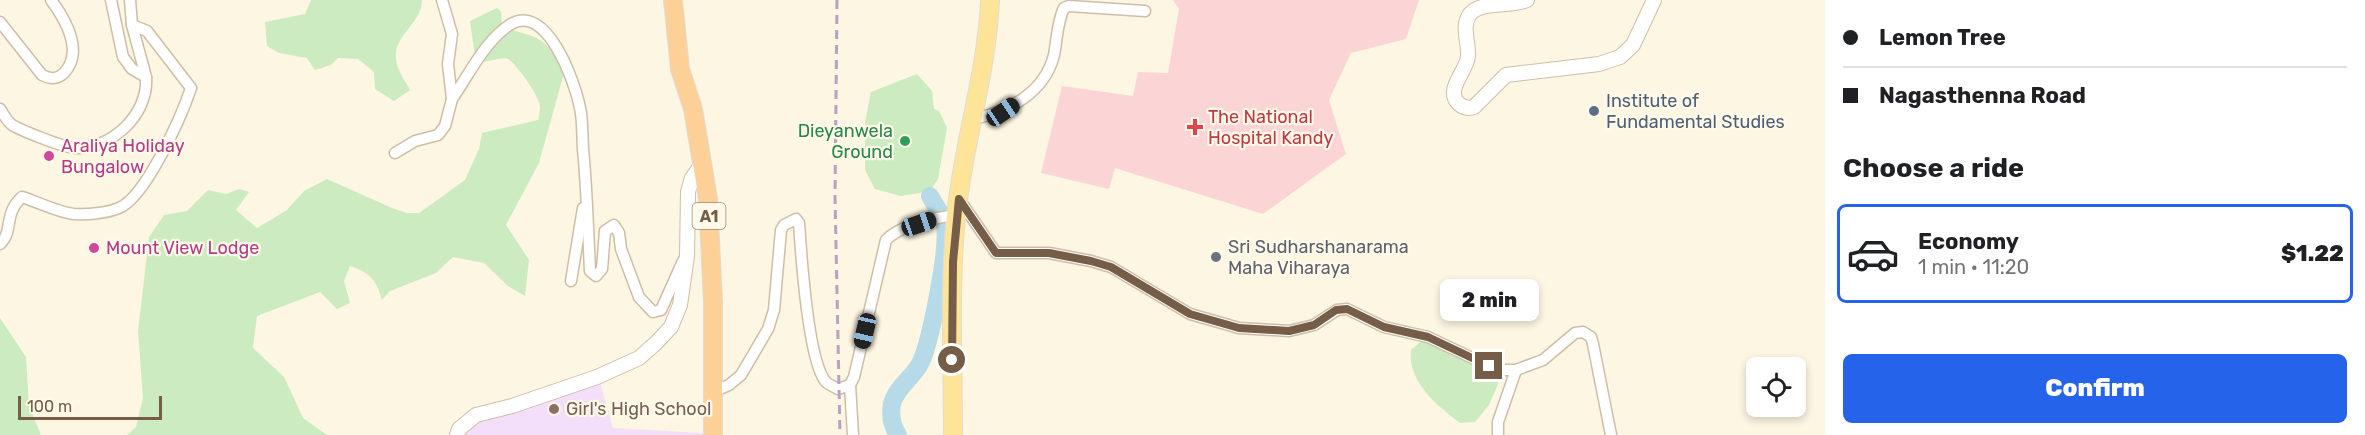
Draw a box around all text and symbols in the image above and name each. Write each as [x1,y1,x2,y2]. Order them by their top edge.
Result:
text: Lemon Tree [1879,24,2006,51]
text: Nagasthenna Road [1879,82,2086,109]
place label: Institute of Fundamental Studies [1606,90,1785,133]
car [983,94,1023,130]
marker: Institute of Fundamental Studies [1587,104,1601,118]
place label: The National Hospital Kandy [1208,106,1333,149]
marker: The National Hospital Kandy [1186,118,1204,136]
place label: Dieyanwela Ground [798,120,893,163]
marker: Dieyanwela Ground [898,134,912,148]
place label: Araliya Holiday Bungalow [61,135,185,178]
marker: Araliya Holiday Bungalow [42,149,56,163]
text: Choose a ride [1843,152,2024,184]
road number: A1 [692,203,726,229]
car [899,210,939,238]
icon: car [1846,227,1900,281]
text: Economy [1918,228,2019,255]
place label: Sri Sudharshanarama Maha Viharaya [1228,236,1409,279]
place label: Mount View Lodge [106,237,259,259]
text: $1.22 [2281,240,2344,267]
marker: Mount View Lodge [87,241,101,255]
marker: Sri Sudharshanarama Maha Viharaya [1209,250,1223,264]
text: 1 min · 11:20 [1918,255,2029,279]
callout: 2 min [1440,279,1538,321]
text: 2 min [1462,288,1517,312]
car [852,311,878,351]
route start [938,346,965,373]
route end [1475,352,1502,379]
button: Confirm [1843,354,2347,423]
map controls [1746,357,1806,417]
button: locate [1746,357,1806,417]
scale bar [18,393,162,420]
text: 100 m [27,397,72,416]
place label: Girl's High School [566,398,711,420]
marker: Girl's High School [547,402,561,416]

